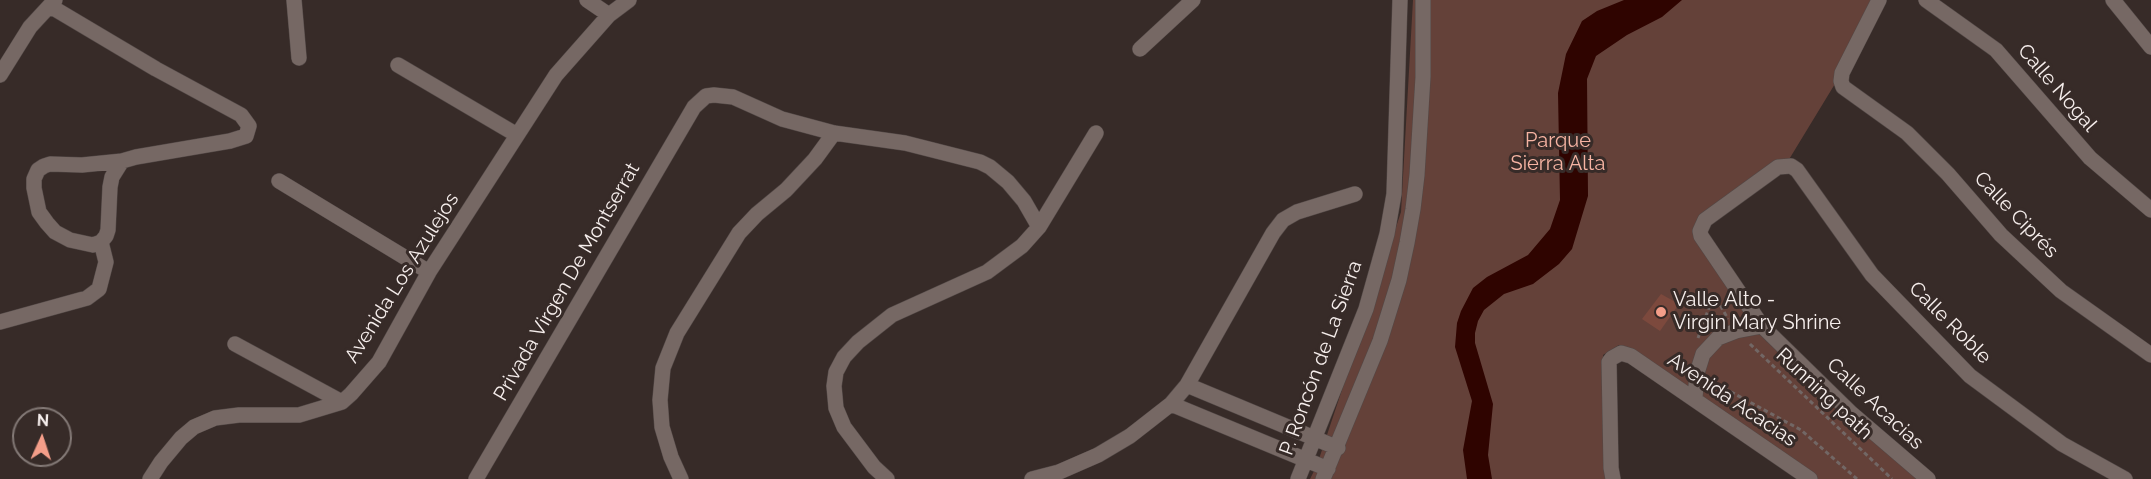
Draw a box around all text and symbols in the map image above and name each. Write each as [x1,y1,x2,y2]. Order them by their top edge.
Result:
street label: Calle Nogal [2012,39,2102,137]
park label: Parque Sierra Alta [1511,129,1605,176]
street label: Privada Virgen De Montserrat [489,159,645,405]
street label: Calle Ciprés [1969,167,2063,263]
street label: Avenida Los Azulejos [340,189,464,367]
street label: P. Roncón de La Sierra [1275,257,1367,459]
street label: Calle Roble [1904,277,1996,369]
place label: Valle Alto - Virgin Mary Shrine [1673,288,1841,335]
marker: Valle Alto - Virgin Mary Shrine [1654,305,1668,319]
street label: Running path [1771,343,1877,445]
street label: Avenida Acacias [1663,348,1801,452]
street label: Calle Acacias [1822,353,1928,455]
north arrow [12,407,72,467]
text: N [36,411,49,430]

